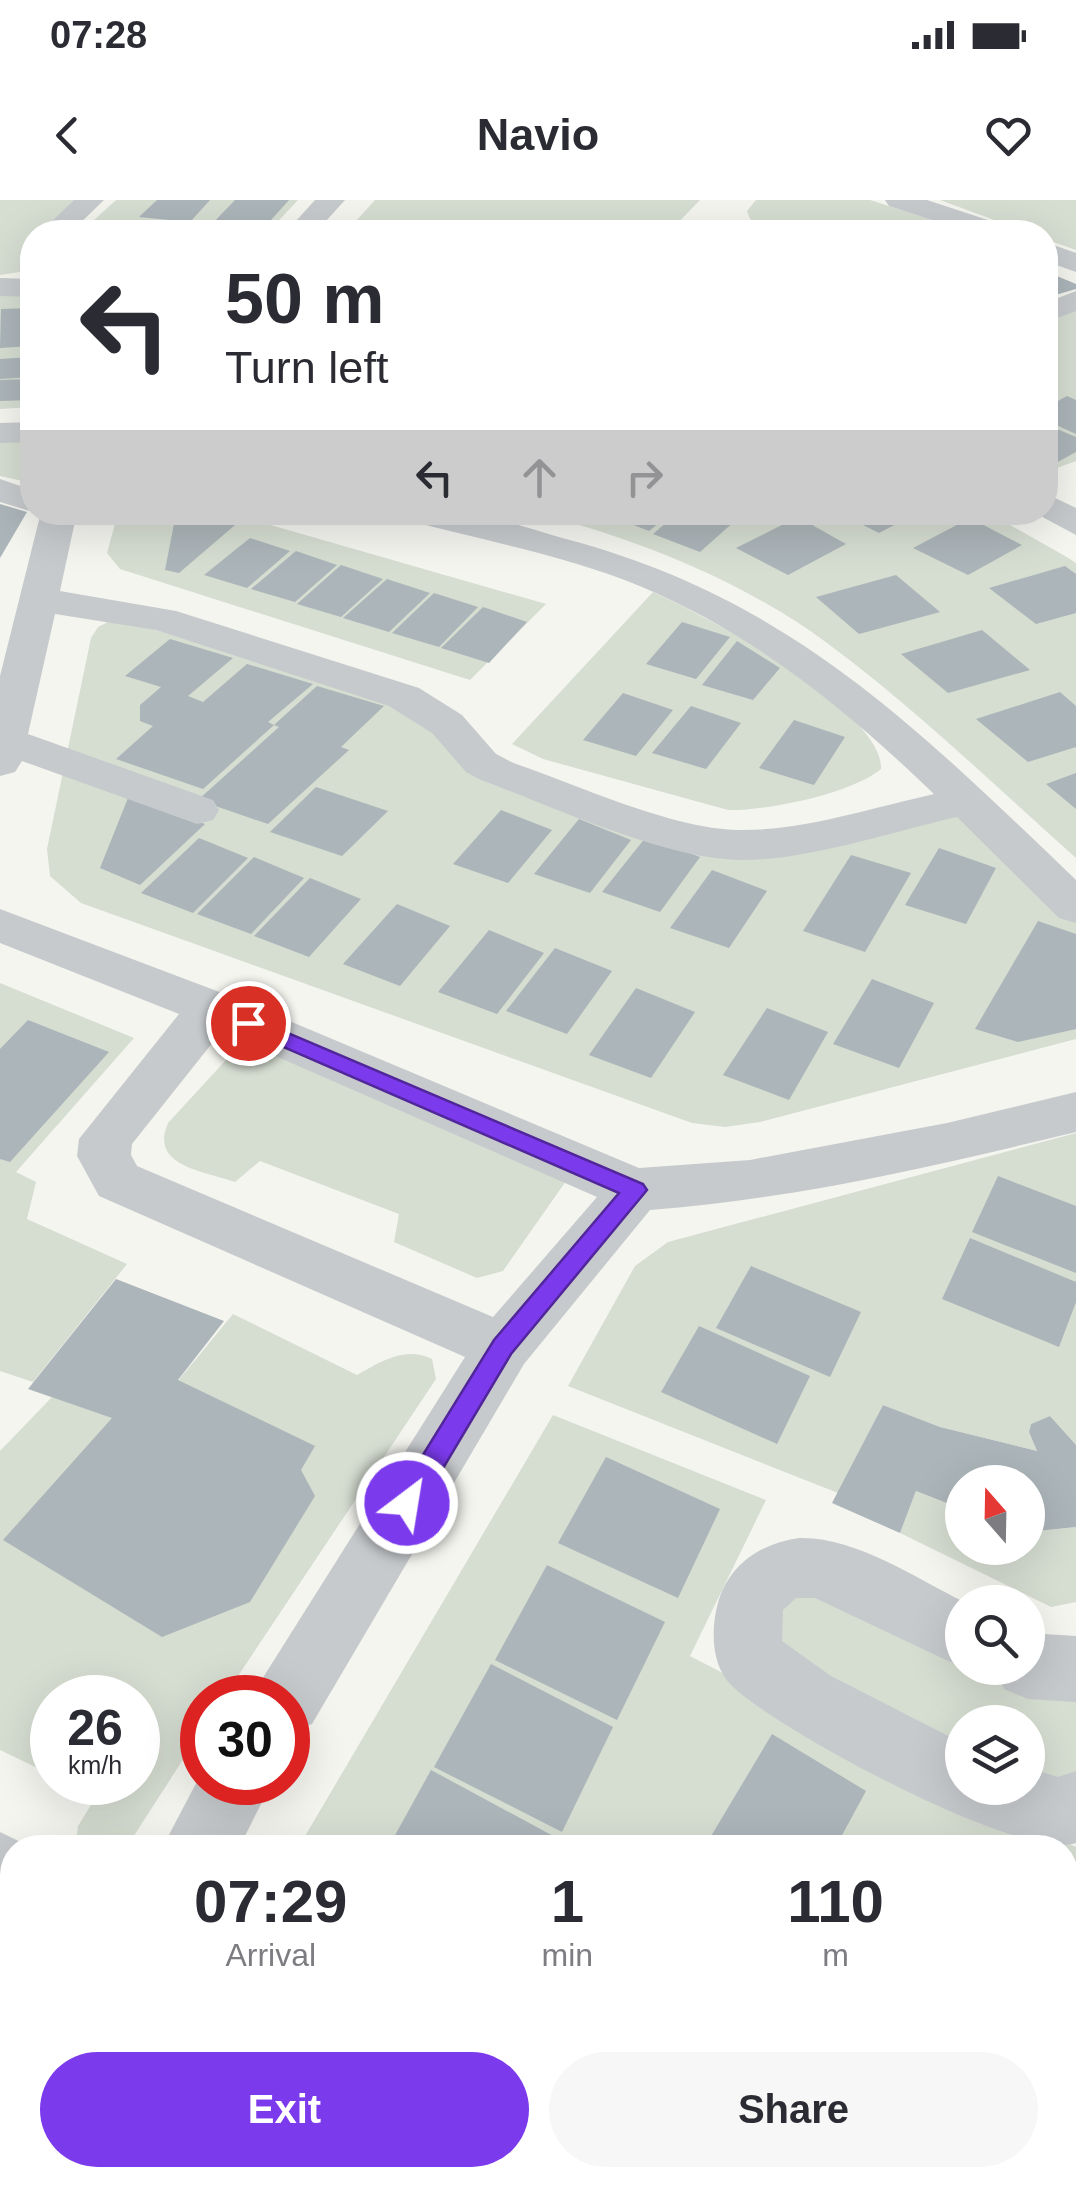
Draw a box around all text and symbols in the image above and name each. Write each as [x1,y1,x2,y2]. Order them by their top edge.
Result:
text: 07:28 [50,14,147,56]
icon: back [40,108,95,163]
icon: heart [981,108,1036,163]
text: Navio [477,109,599,160]
icon: left [60,260,190,390]
text: 50 m [225,260,385,338]
text: Turn left [225,342,388,393]
icon: left [407,450,462,505]
icon: ahead [512,450,567,505]
icon: right [617,450,672,505]
pin [206,981,291,1066]
icon: arrive [221,996,276,1051]
position arrow [355,1451,459,1555]
north arrow [945,1465,1045,1565]
map controls [945,1465,1045,1805]
button: search [945,1585,1045,1685]
speed limit sign: 30 [180,1675,310,1805]
text: 26 [67,1700,123,1756]
button: layers [945,1705,1045,1805]
text: km/h [68,1751,122,1779]
text: 07:29 [194,1868,348,1935]
text: 1 [551,1868,584,1935]
text: 110 [787,1868,884,1935]
text: Arrival [225,1937,316,1973]
text: min [542,1937,593,1973]
text: m [822,1937,849,1973]
button: Exit [40,2052,529,2167]
button: Share [549,2052,1038,2167]

